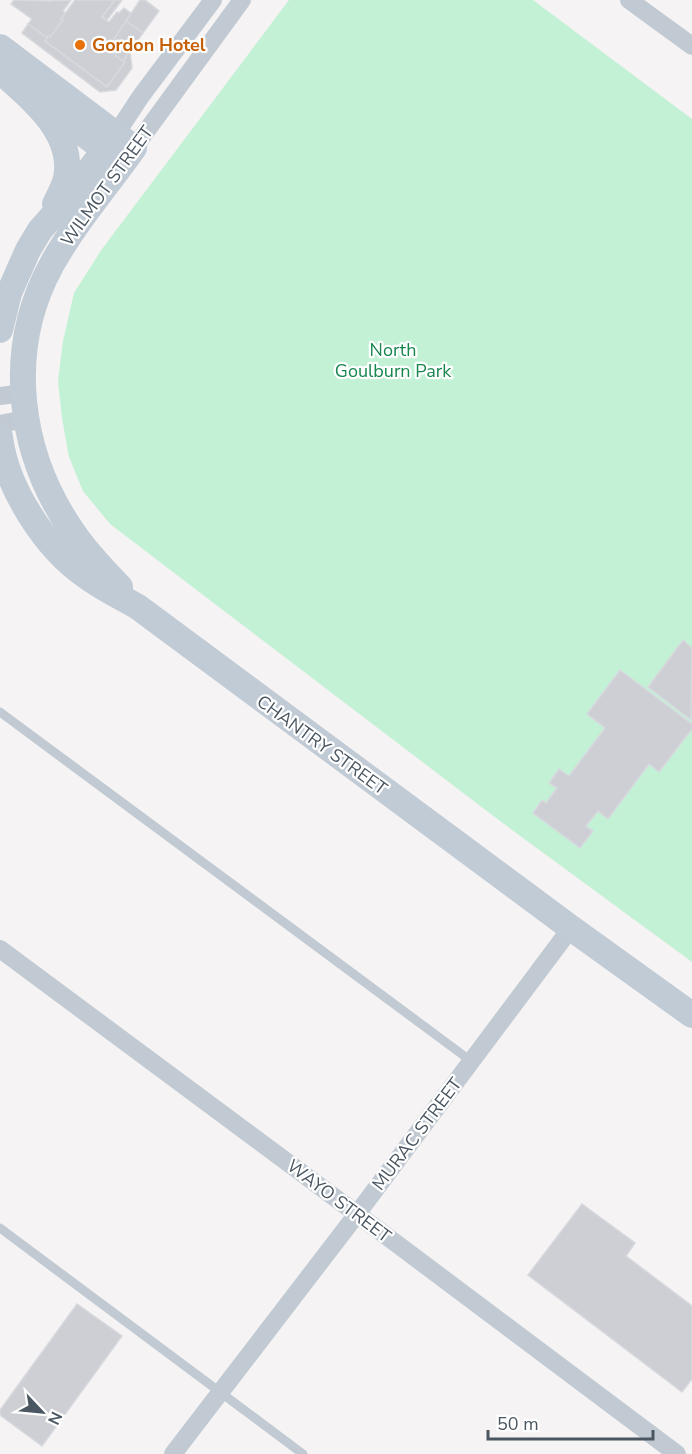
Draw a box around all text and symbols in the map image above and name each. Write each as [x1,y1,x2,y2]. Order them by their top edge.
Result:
place label: Gordon Hotel [92,33,206,57]
marker: Gordon Hotel [73,38,87,52]
street label: WILMOT STREET [55,121,159,251]
park label: North Goulburn Park [335,338,452,383]
street label: CHANTRY STREET [252,690,392,801]
street label: MURAC STREET [367,1073,467,1195]
street label: WAYO STREET [282,1154,396,1248]
north arrow [12,1382,72,1442]
scale bar [488,1403,653,1441]
text: N [42,1408,67,1428]
text: 50 m [497,1412,539,1436]

